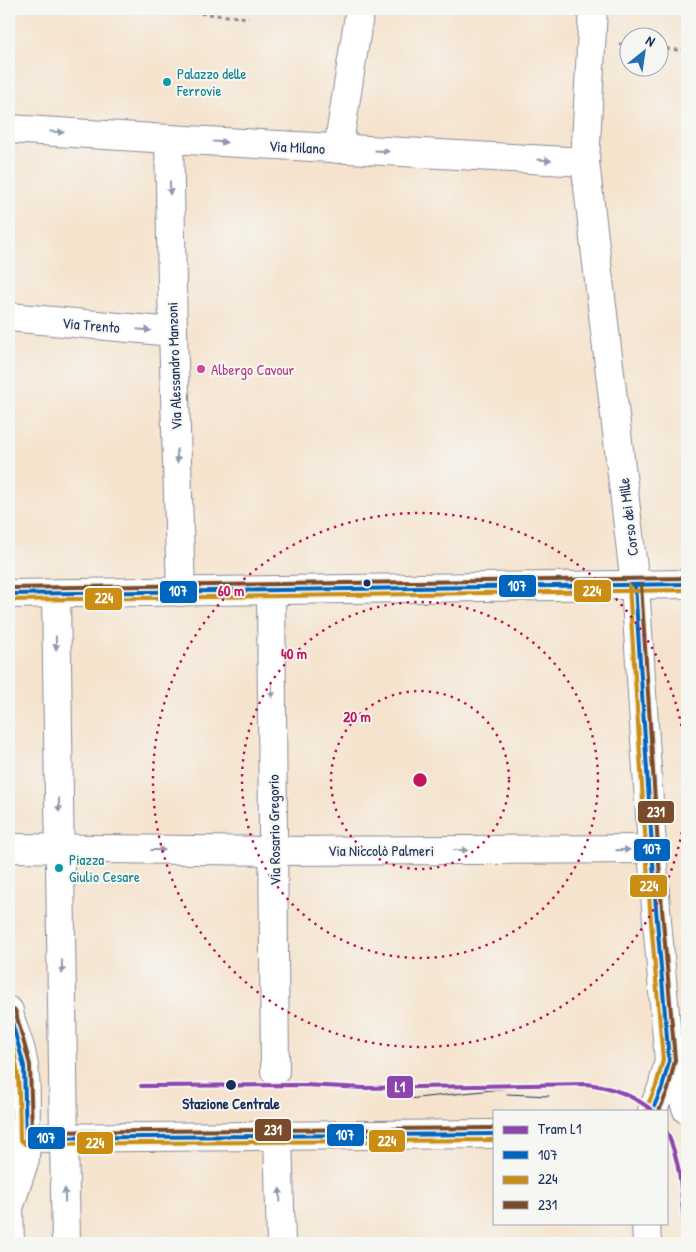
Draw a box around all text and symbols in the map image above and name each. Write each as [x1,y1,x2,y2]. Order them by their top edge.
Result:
north arrow [618,28,668,78]
text: N [643,30,659,51]
place label: Palazzo delle Ferrovie [176,63,247,101]
marker: Palazzo delle Ferrovie [161,76,173,88]
one-way arrow [50,128,66,136]
street label: Via Milano [268,135,326,159]
one-way arrow [212,139,228,147]
one-way arrow [374,148,390,156]
one-way arrow [536,156,552,164]
one-way arrow [166,180,174,196]
street label: Via Alessandro Manzoni [161,302,187,430]
street label: Via Trento [61,312,121,338]
one-way arrow [137,326,153,334]
place label: Albergo Cavour [211,359,295,380]
marker: Albergo Cavour [195,363,207,375]
one-way arrow [173,448,181,464]
street label: Corso dei Mille [613,477,643,557]
line badge: 107 [498,574,537,598]
text: 107 [508,576,526,595]
unlabelled marker [362,578,372,588]
line badge: 224 [573,579,612,603]
line badge: 107 [159,580,198,604]
text: 60 m [218,580,244,601]
text: 107 [169,581,187,600]
text: 224 [583,581,602,600]
line badge: 224 [84,587,123,611]
text: 224 [95,588,114,607]
one-way arrow [53,635,61,651]
text: 40 m [281,643,307,664]
one-way arrow [269,684,277,700]
text: 20 m [343,706,371,727]
centre of rings [411,771,429,789]
street label: Via Rosario Gregorio [263,774,285,886]
one-way arrow [55,797,63,813]
line badge: 231 [637,800,675,824]
text: 231 [647,802,665,821]
line badge: 107 [633,838,671,862]
text: 107 [643,839,661,858]
street label: Via Niccolò Palmeri [328,840,434,861]
one-way arrow [151,846,167,854]
one-way arrow [453,846,469,854]
one-way arrow [616,846,632,854]
place label: Piazza Giulio Cesare [69,849,140,887]
marker: Piazza Giulio Cesare [53,862,65,874]
line badge: 224 [629,874,668,898]
text: 224 [640,876,659,895]
one-way arrow [58,960,66,976]
line badge: L1 [386,1075,414,1099]
text: L1 [395,1077,405,1096]
marker: Stazione Centrale [224,1078,238,1092]
place label: Stazione Centrale [182,1093,280,1114]
legend [493,1110,668,1224]
line badge: 231 [254,1118,292,1142]
text: Tram L1 [538,1118,581,1139]
text: 231 [264,1120,282,1139]
line badge: 107 [326,1123,365,1147]
text: 107 [336,1125,354,1144]
line badge: 107 [27,1126,66,1150]
text: 107 [37,1128,55,1147]
line badge: 224 [368,1129,406,1153]
line badge: 224 [76,1131,114,1155]
text: 224 [378,1131,397,1150]
text: 224 [86,1133,105,1152]
text: 107 [538,1144,558,1165]
text: 224 [538,1168,558,1189]
one-way arrow [61,1186,69,1202]
one-way arrow [276,1186,284,1202]
text: 231 [538,1194,557,1215]

